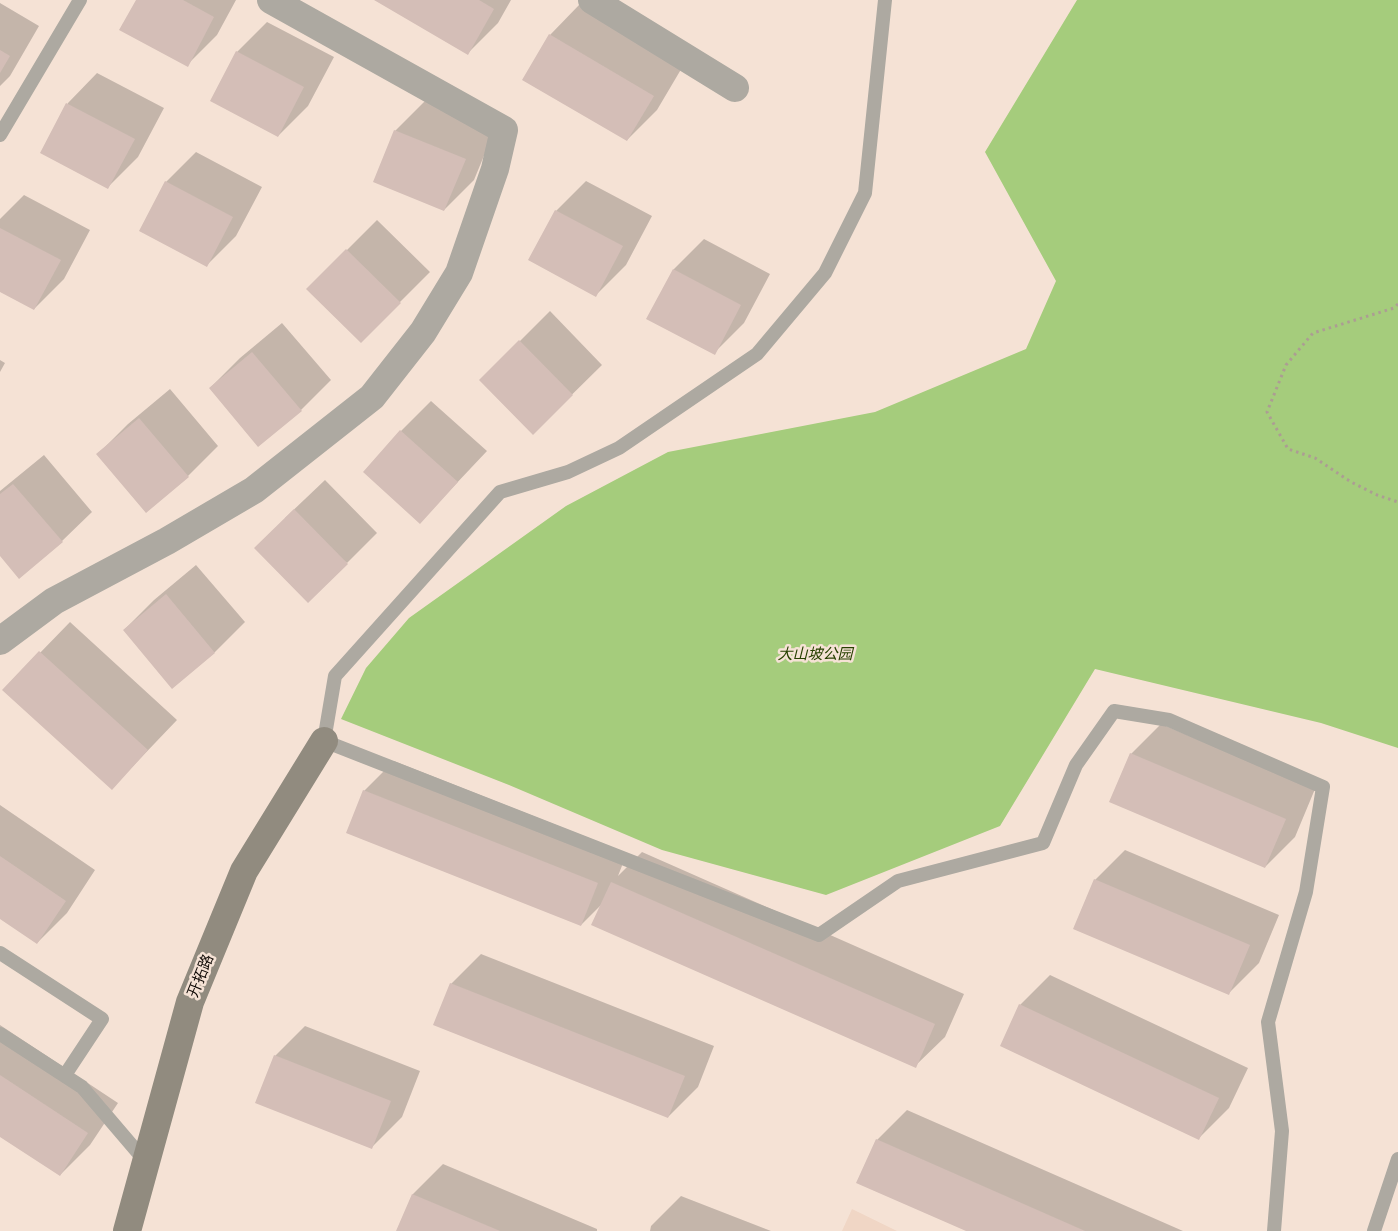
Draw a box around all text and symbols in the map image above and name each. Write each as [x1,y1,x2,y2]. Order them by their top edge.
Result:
park label: 大山坡公园 [778,646,852,664]
street label: 开拓路 [184,952,218,1000]

